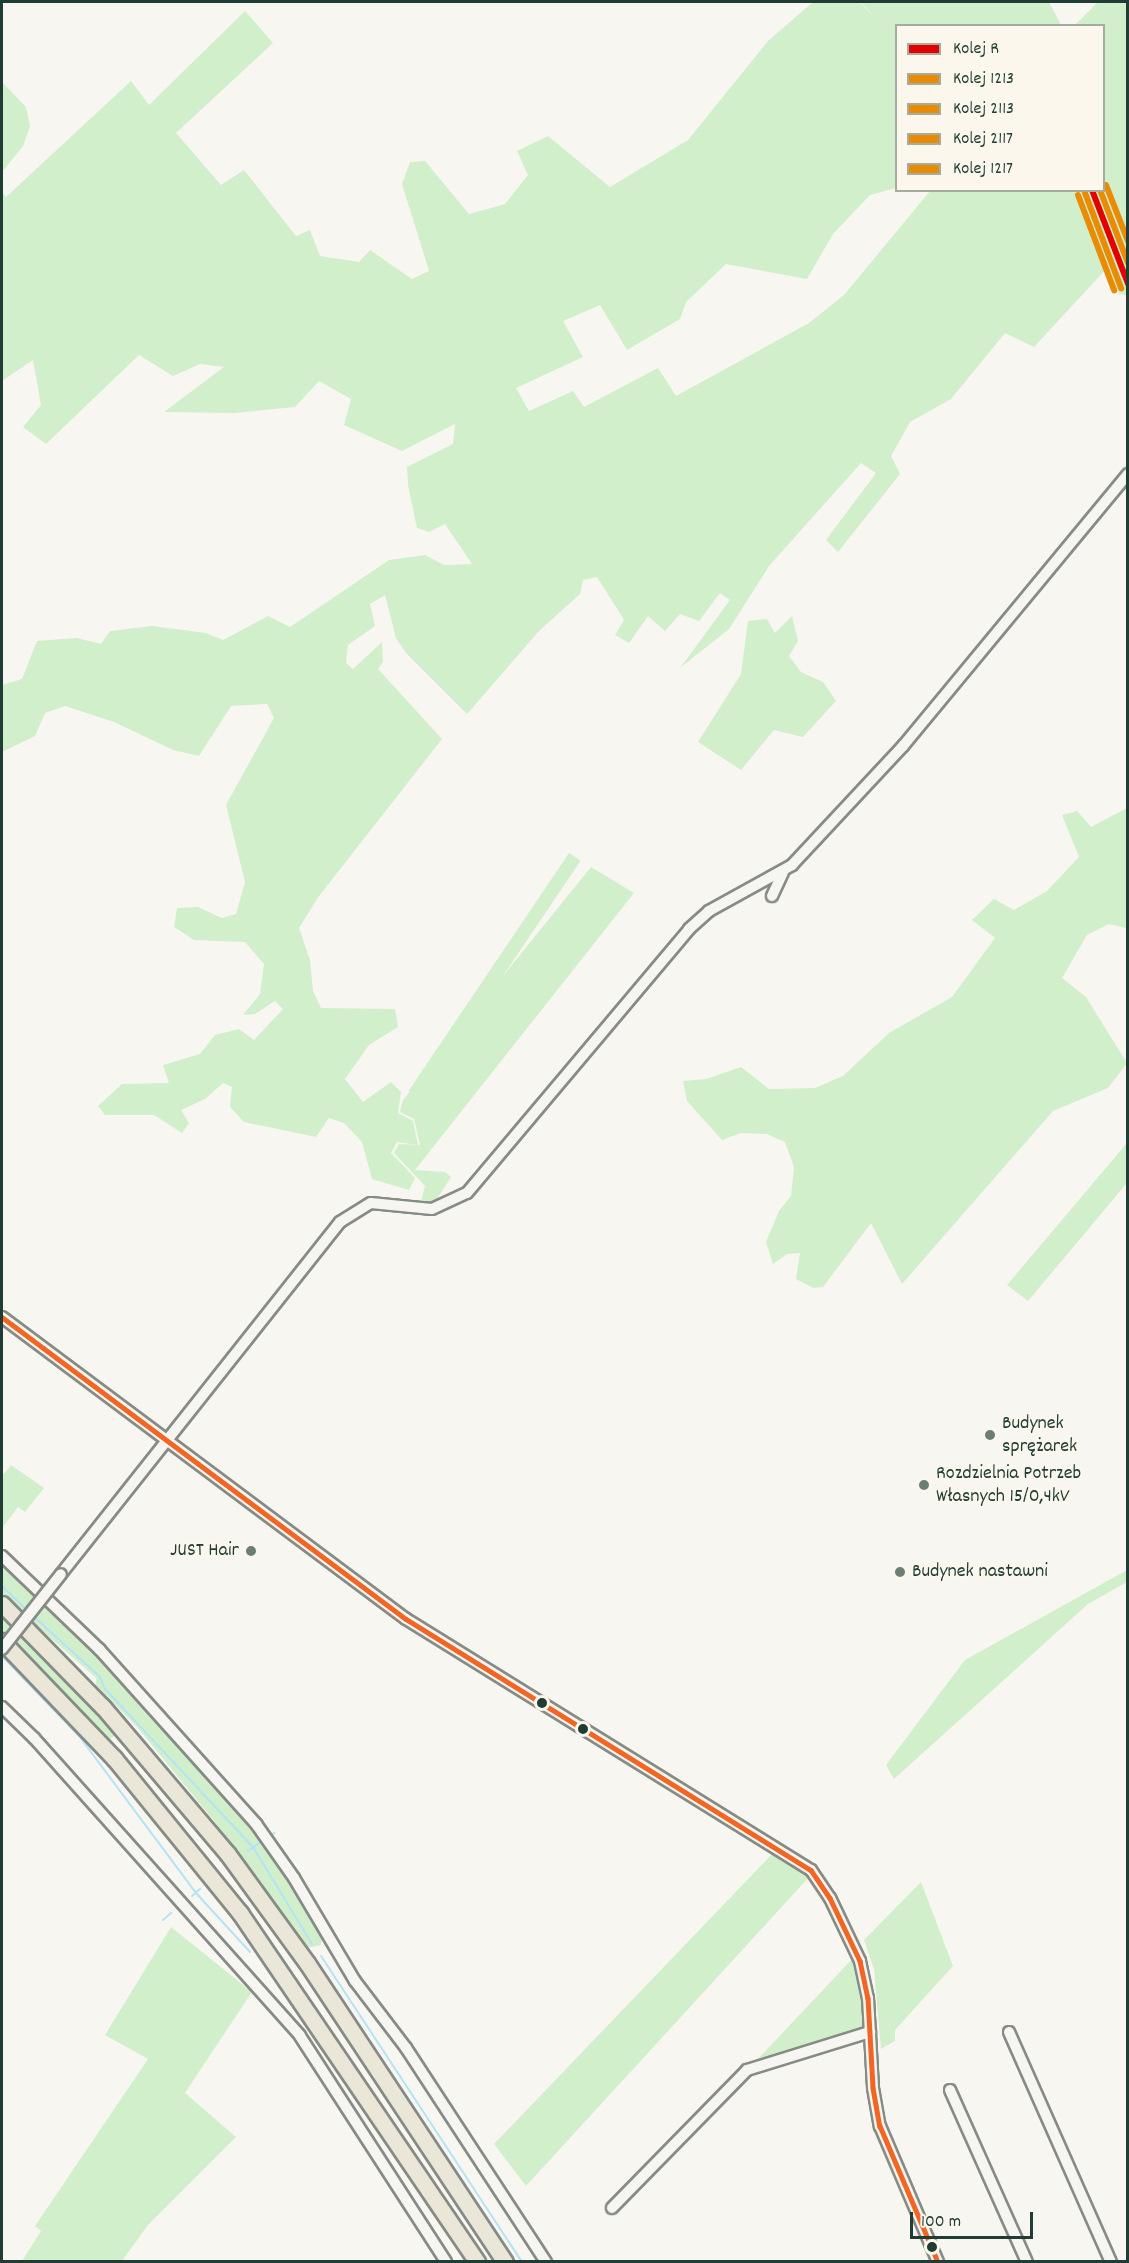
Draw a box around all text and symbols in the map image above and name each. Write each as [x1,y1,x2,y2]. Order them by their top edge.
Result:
legend [895,24,1105,192]
text: Kolej R [953,37,999,62]
text: Kolej 1213 [953,67,1014,92]
text: Kolej 2113 [953,97,1014,122]
text: Kolej 2117 [953,127,1013,152]
text: Kolej 1217 [953,157,1013,182]
place label: Budynek sprężarek [1002,1412,1077,1459]
marker: Budynek sprężarek [983,1428,997,1442]
place label: Rozdzielnia Potrzeb Własnych 15/0,4kV [936,1462,1081,1509]
marker: Rozdzielnia Potrzeb Własnych 15/0,4kV [917,1478,931,1492]
place label: JUST Hair [170,1539,239,1563]
marker: JUST Hair [244,1544,258,1558]
place label: Budynek nastawni [912,1560,1048,1584]
marker: Budynek nastawni [893,1565,907,1579]
unlabelled marker [536,1697,548,1709]
unlabelled marker [577,1723,589,1735]
scale bar [913,2200,1036,2238]
text: 100 m [921,2210,961,2235]
unlabelled marker [926,2241,938,2253]

